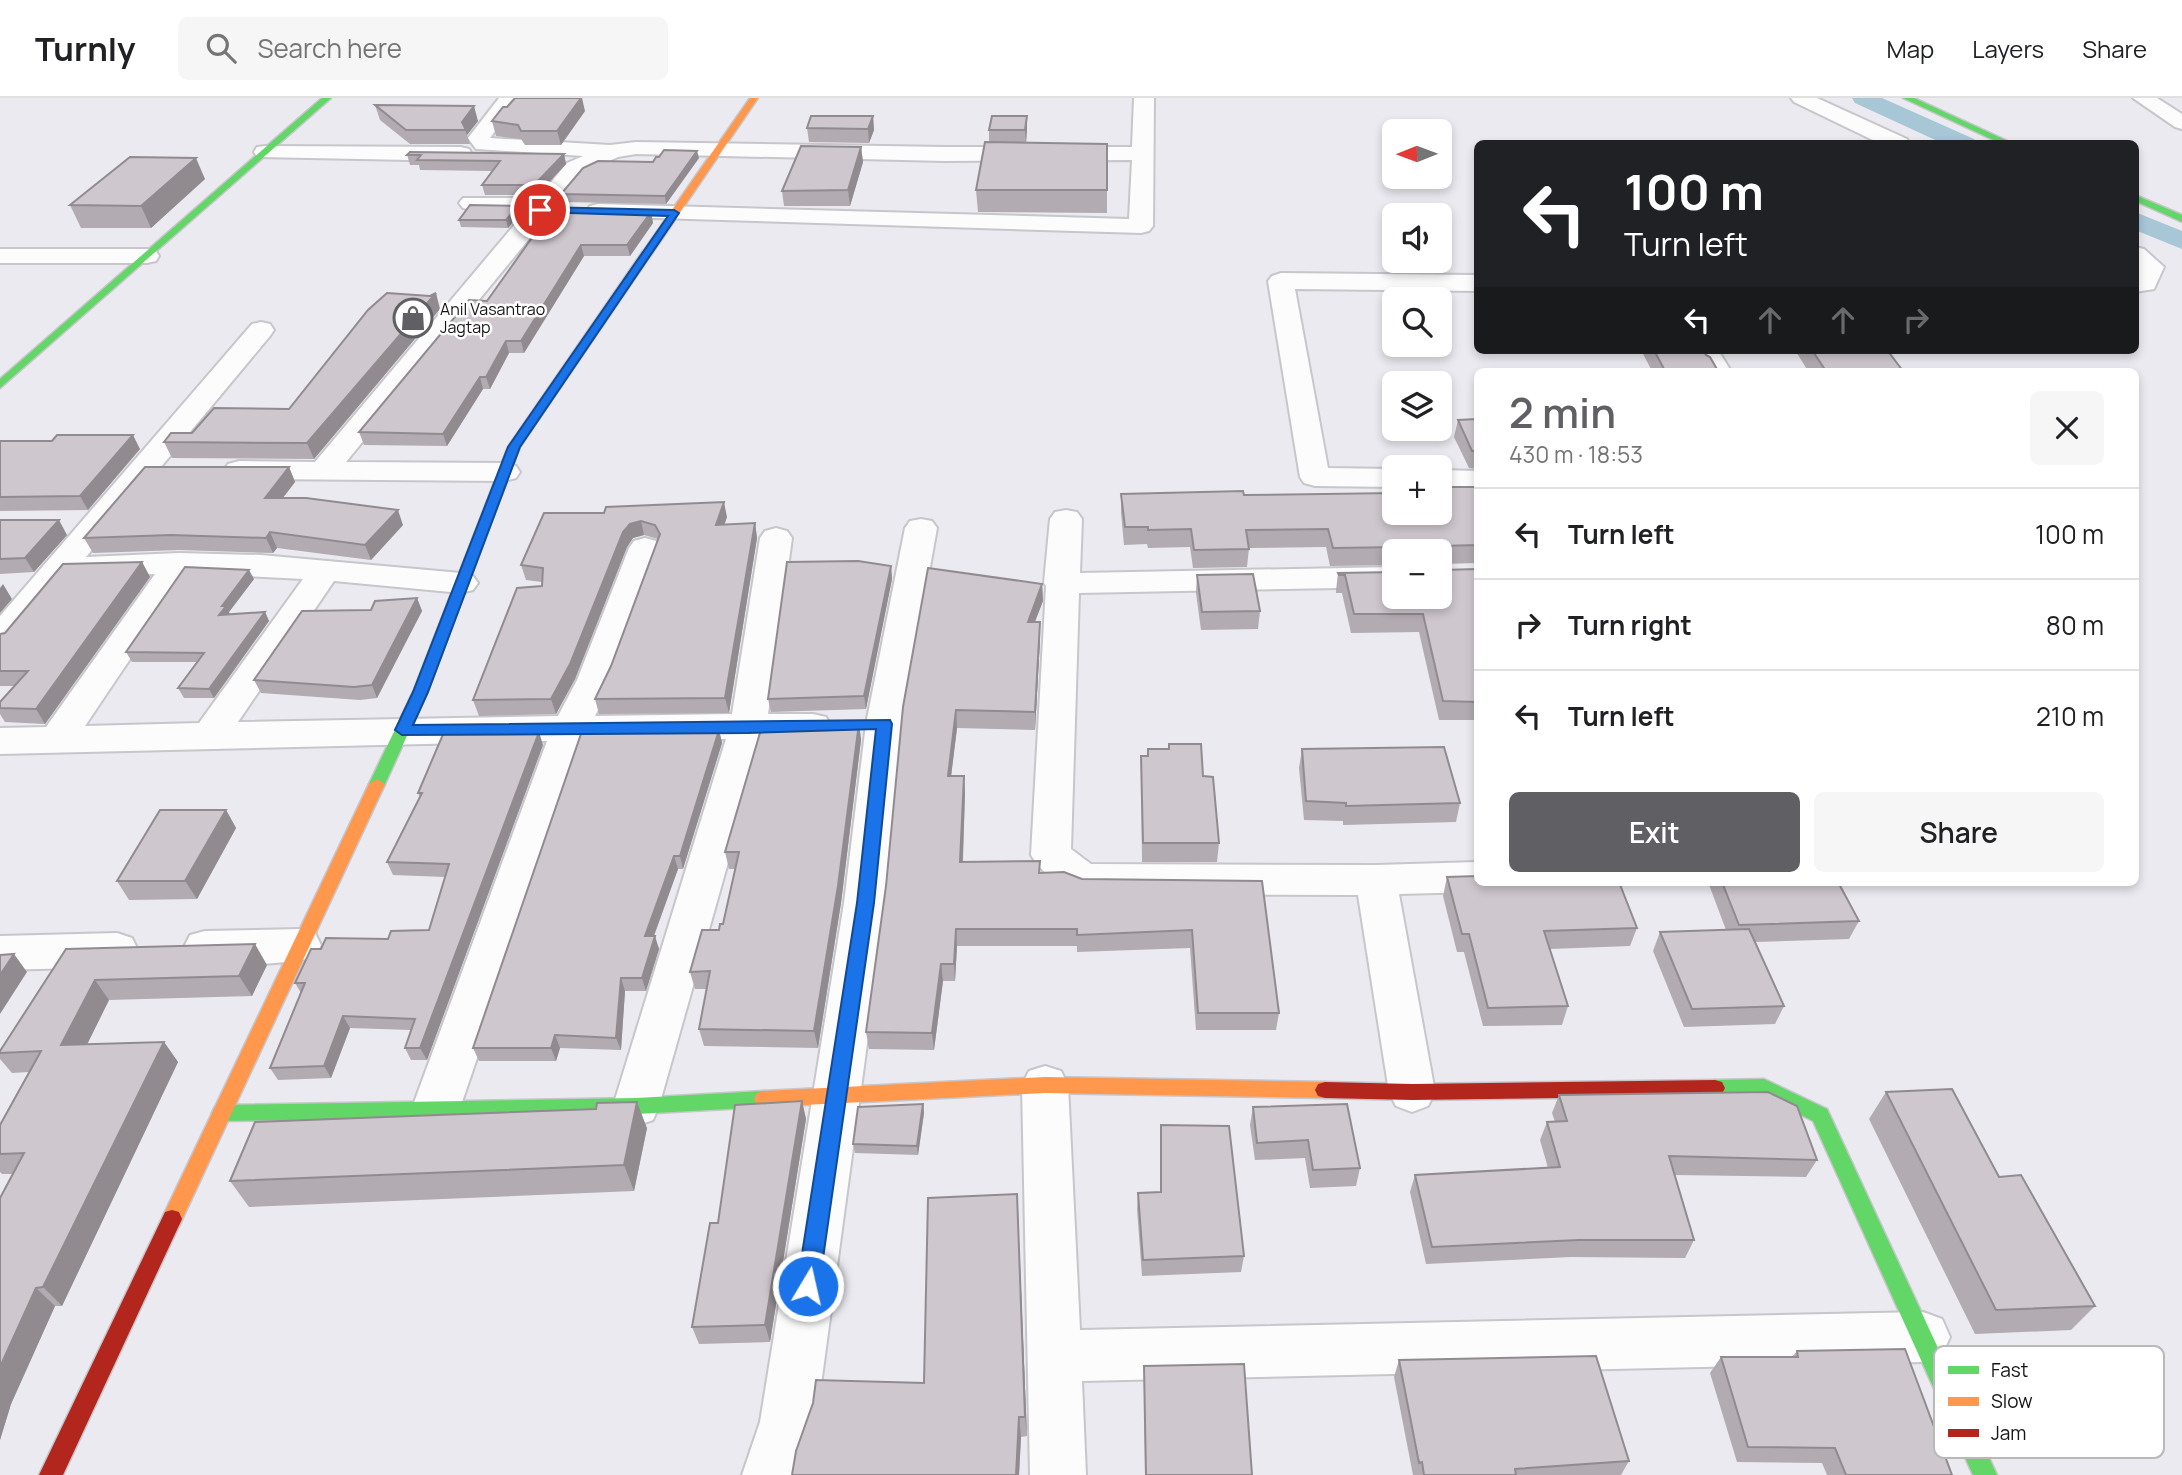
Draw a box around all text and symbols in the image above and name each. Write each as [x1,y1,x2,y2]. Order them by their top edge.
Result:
search box [178,17,668,80]
text: Turnly [35,26,136,71]
icon: search [202,29,240,67]
text: Search here [258,30,402,66]
text: Map [1887,32,1934,65]
text: Layers [1972,32,2044,65]
text: Share [2082,32,2147,65]
north arrow [1382,119,1452,189]
map controls [1382,119,1452,609]
text: 100 m [1624,158,1764,225]
icon: left [1509,168,1600,259]
pin [510,180,570,240]
icon: arrive [521,191,559,229]
button: sound [1382,203,1452,273]
text: Turn left [1624,222,1748,266]
button: search [1382,287,1452,357]
shop icon: Anil Vasantrao Jagtap [392,297,434,339]
place label: Anil Vasantrao Jagtap [440,298,545,338]
icon: left [1678,301,1716,339]
icon: ahead [1751,301,1789,339]
icon: ahead [1824,301,1862,339]
icon: right [1897,301,1935,339]
button: layers [1382,371,1452,441]
text: 2 min [1509,383,1616,441]
button: close [2030,391,2104,465]
text: 430 m · 18:53 [1509,438,1643,470]
button: + [1382,455,1452,525]
icon: left [1509,515,1547,553]
text: Turn left [1568,516,1675,552]
text: 100 m [2035,516,2104,552]
button: − [1382,539,1452,609]
icon: right [1509,606,1547,644]
text: Turn right [1568,607,1692,643]
text: 80 m [2046,607,2104,643]
icon: left [1509,697,1547,735]
text: Turn left [1568,698,1675,734]
text: 210 m [2036,698,2104,734]
button: Exit [1509,792,1800,872]
button: Share [1814,792,2104,872]
position arrow [771,1249,845,1323]
legend [1934,1346,2164,1458]
text: Fast [1991,1357,2028,1383]
text: Slow [1991,1388,2033,1414]
text: Jam [1991,1420,2026,1446]

